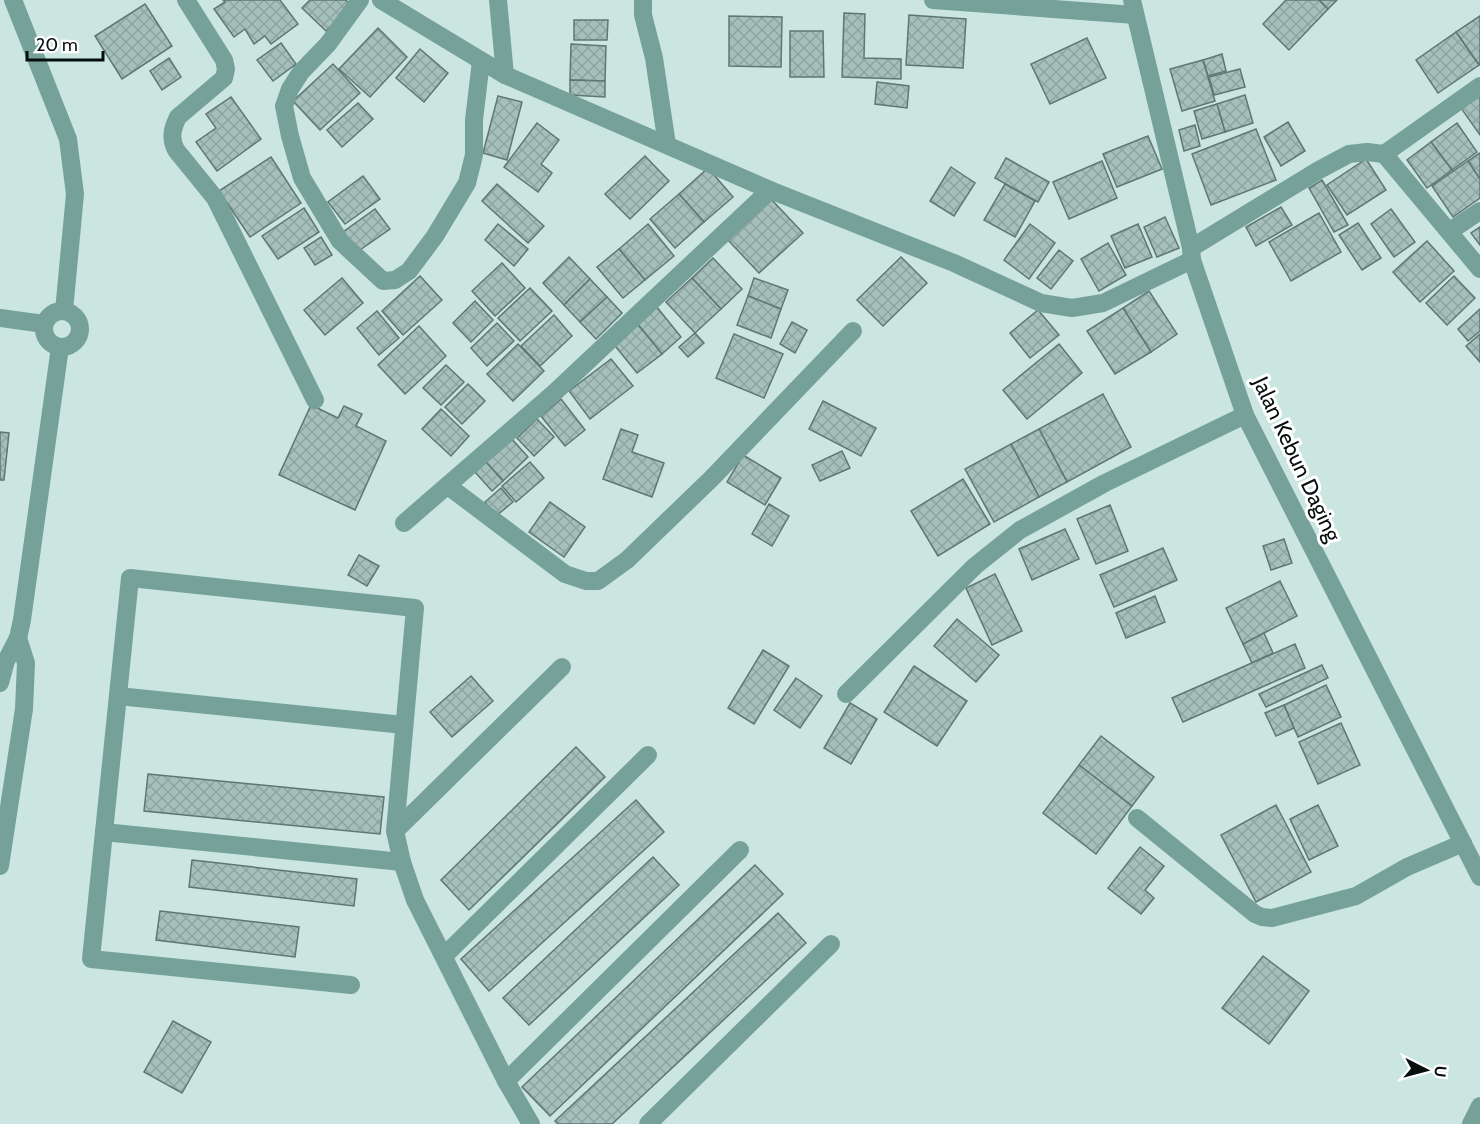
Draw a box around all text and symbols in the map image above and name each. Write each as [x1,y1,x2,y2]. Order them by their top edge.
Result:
scale bar [27,24,104,62]
text: 20 m [36,34,78,56]
street label: Jalan Kebun Daging [1247,371,1347,547]
north arrow [1396,1040,1456,1100]
text: U [1430,1065,1450,1078]

